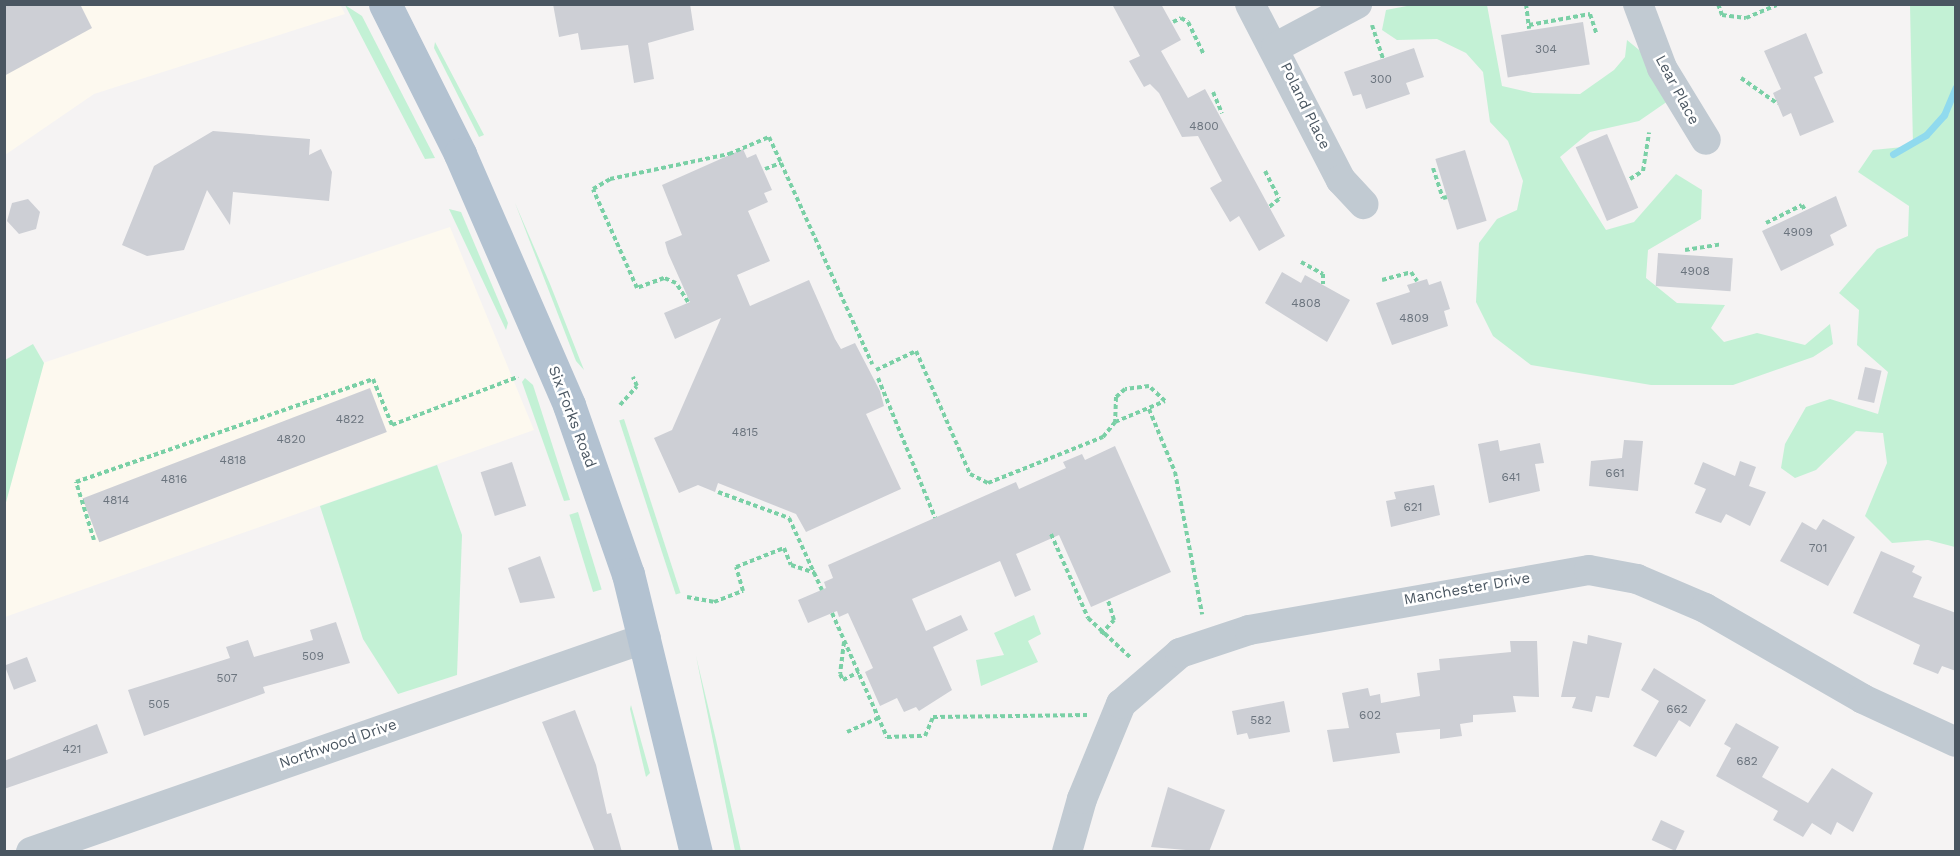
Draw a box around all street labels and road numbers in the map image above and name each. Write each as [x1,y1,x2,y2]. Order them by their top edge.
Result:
street label: Lear Place [1651,52,1703,128]
street label: Poland Place [1276,60,1334,152]
street label: Six Forks Road [544,363,600,471]
street label: Manchester Drive [1402,569,1532,609]
street label: Northwood Drive [277,715,399,773]

